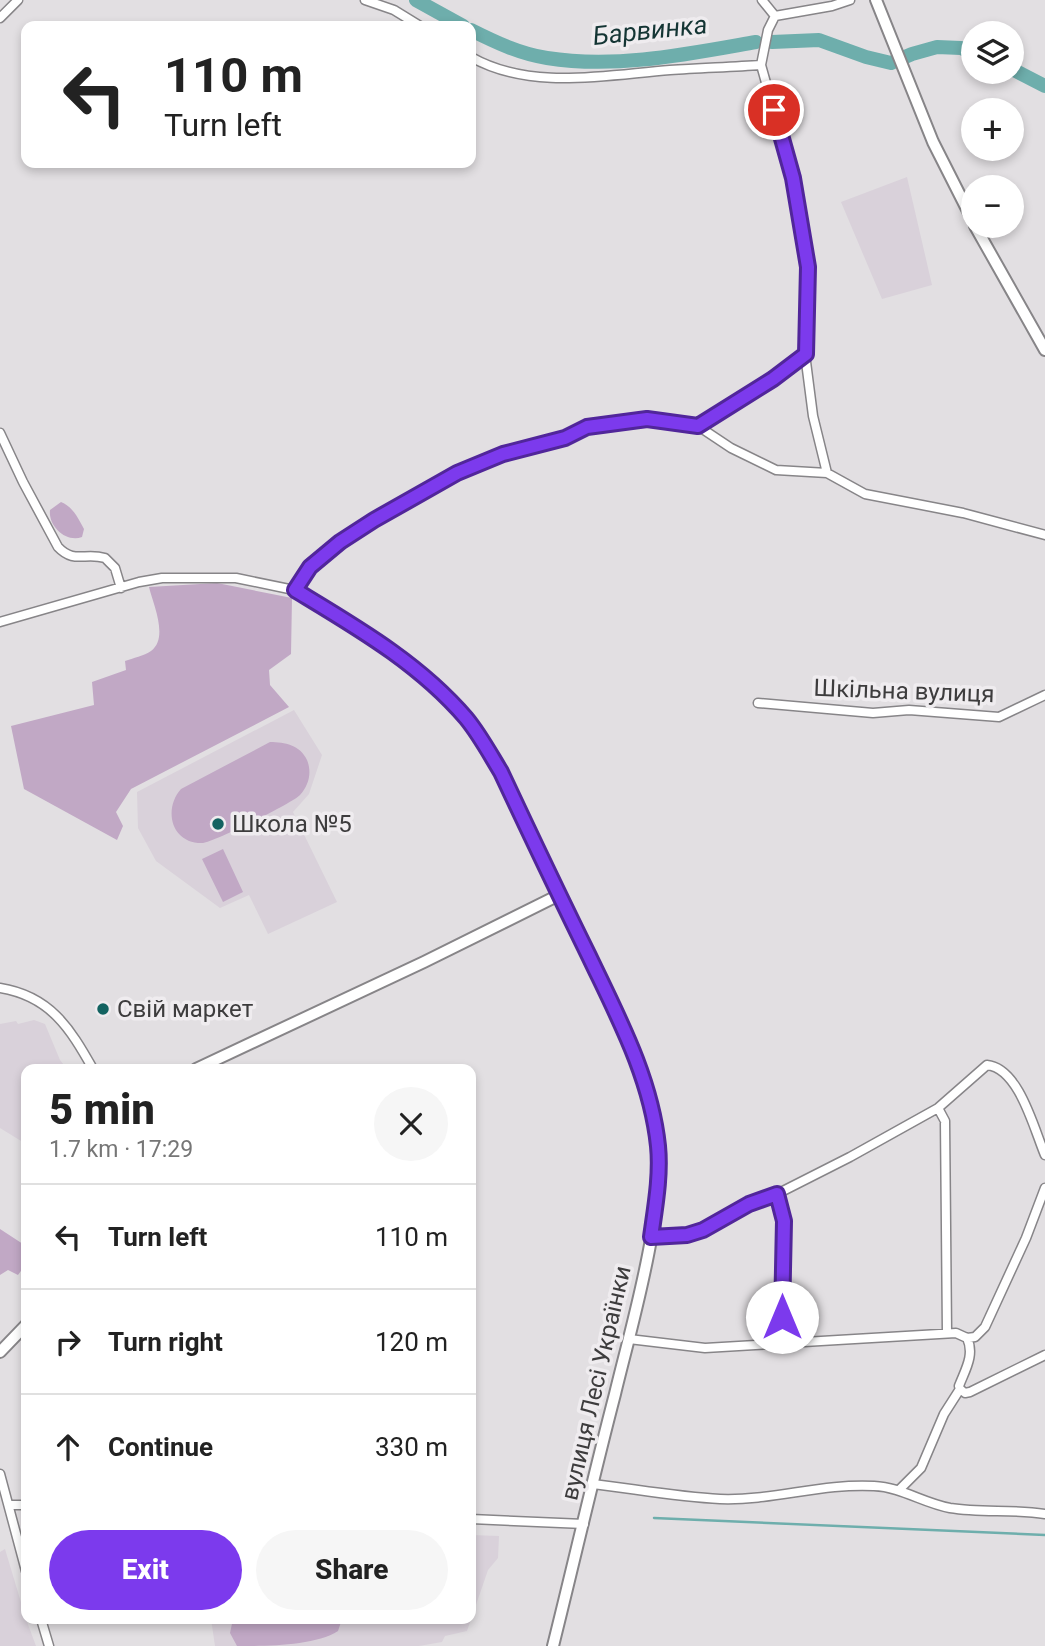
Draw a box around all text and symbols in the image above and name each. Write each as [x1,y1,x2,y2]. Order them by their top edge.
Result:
water label: Барвинка [591,9,709,51]
map controls [961,21,1024,238]
button: layers [961,21,1024,84]
text: 110 m [164,47,303,104]
icon: left [49,49,140,140]
pin [744,80,804,140]
icon: arrive [755,91,793,129]
button: + [961,98,1024,161]
text: Turn left [164,106,282,144]
button: − [961,175,1024,238]
street label: Шкільна вулиця [813,674,995,708]
place label: Школа №5 [232,810,352,838]
marker: Школа №5 [210,816,226,832]
place label: Свiй маркет [117,995,254,1023]
marker: Свiй маркет [95,1001,111,1017]
text: 5 min [49,1085,155,1134]
button: close [374,1087,448,1161]
text: 1.7 km · 17:29 [49,1136,193,1163]
icon: left [49,1218,87,1256]
text: Turn left [108,1222,207,1252]
text: 110 m [375,1222,448,1252]
street label: вулиця Лесі Українки [555,1263,637,1503]
position arrow [745,1280,819,1354]
icon: right [49,1323,87,1361]
text: Turn right [108,1327,223,1357]
text: 120 m [375,1327,448,1357]
icon: ahead [49,1428,87,1466]
text: Continue [108,1432,213,1462]
text: 330 m [375,1432,448,1462]
button: Exit [49,1530,242,1610]
button: Share [256,1530,448,1610]

